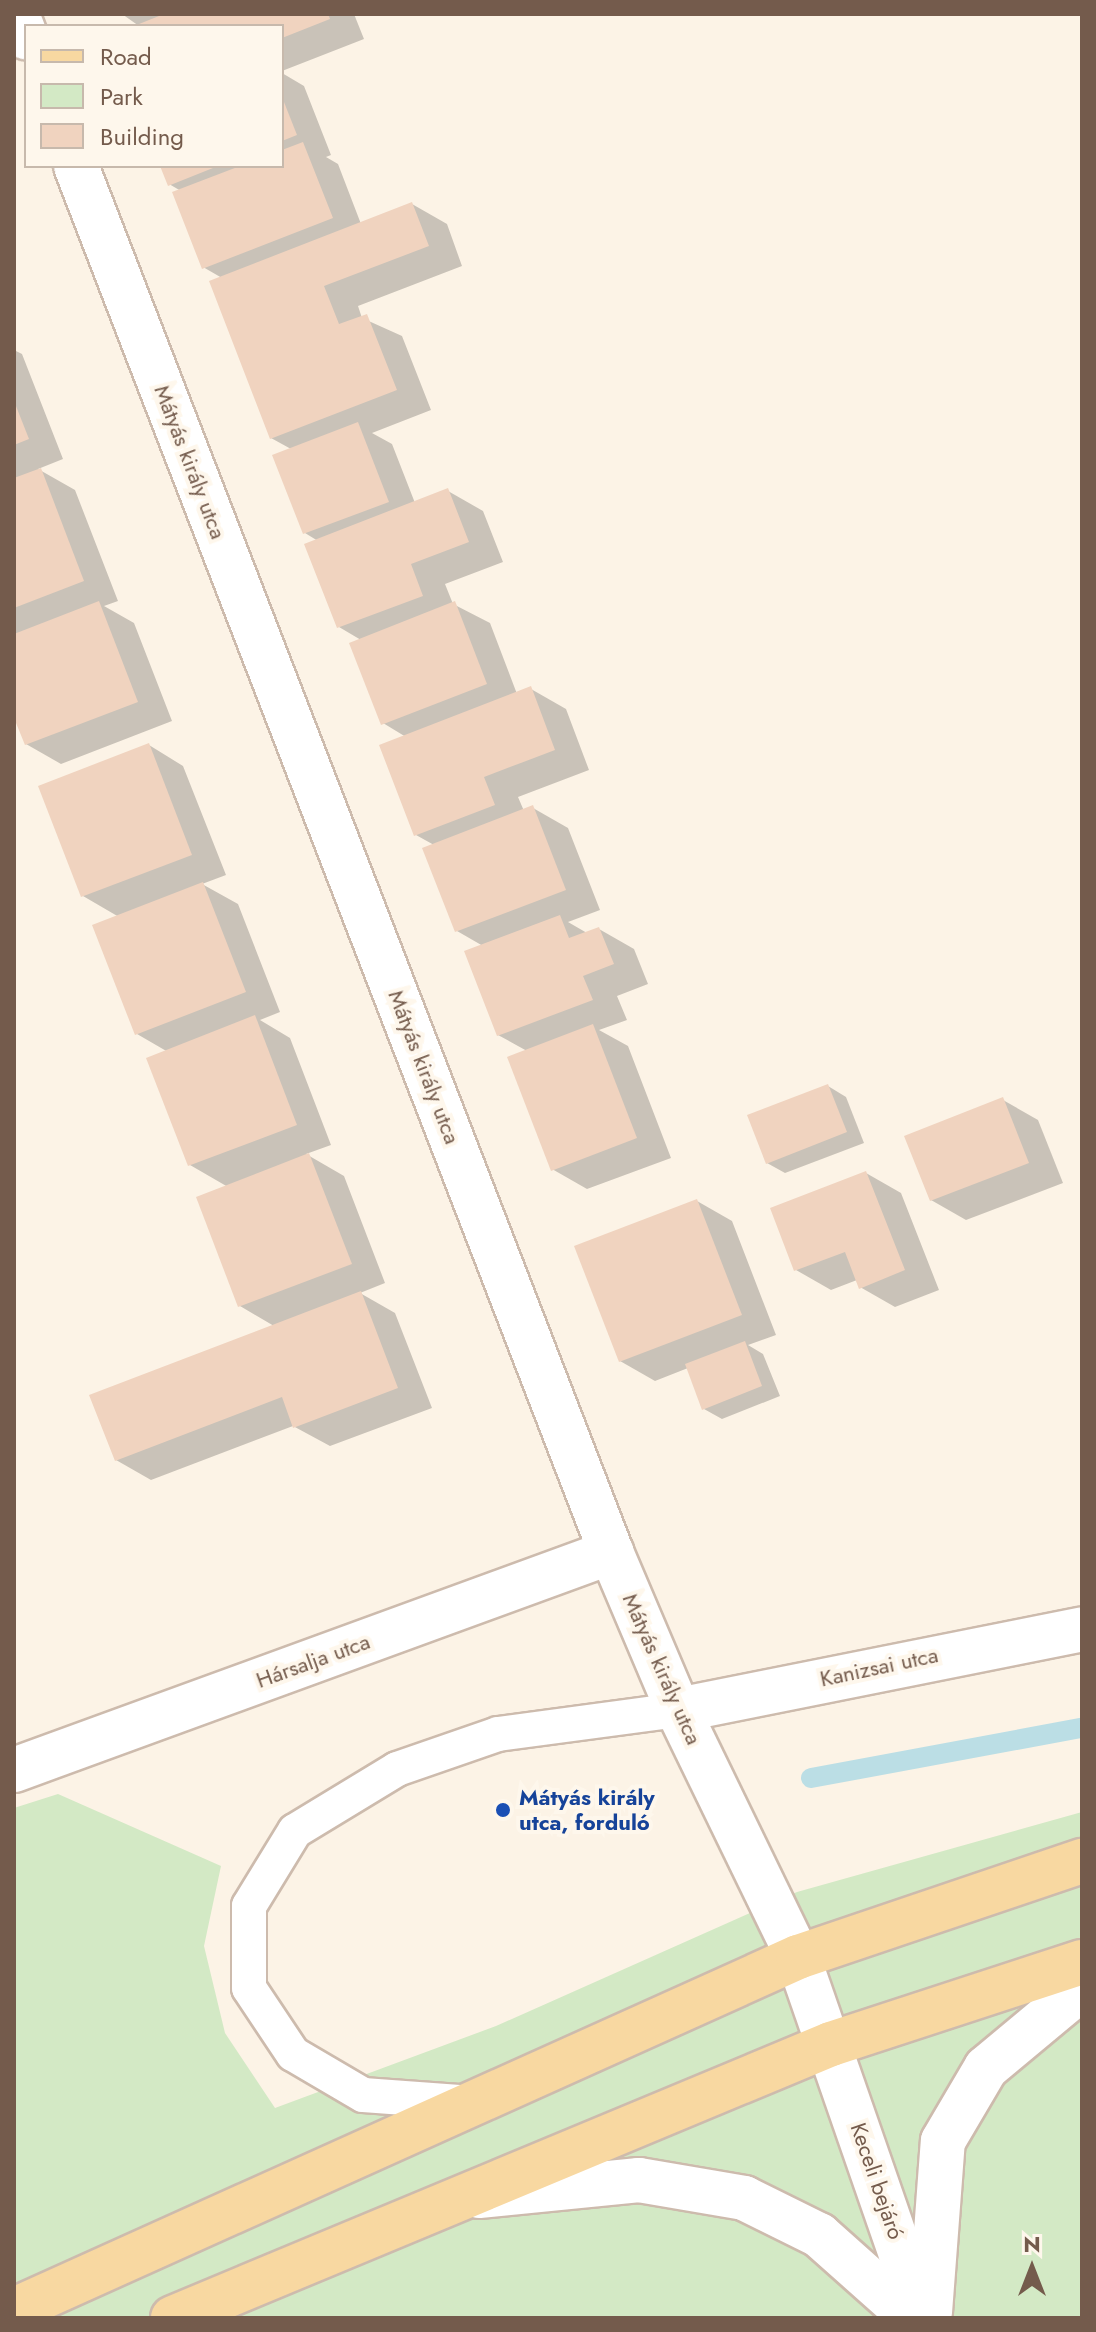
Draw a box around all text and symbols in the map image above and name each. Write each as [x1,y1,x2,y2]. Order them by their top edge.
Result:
legend [24,24,284,168]
text: Road [100,39,152,74]
text: Park [100,79,143,114]
text: Building [100,119,184,154]
street label: Mátyás király utca [149,381,231,543]
street label: Mátyás király utca [383,986,465,1148]
street label: Mátyás király utca [617,1589,707,1749]
street label: Hársalja utca [253,1628,373,1694]
street label: Kanizsai utca [818,1642,940,1692]
place label: Mátyás király utca, forduló [519,1784,655,1836]
marker: Mátyás király utca, forduló [494,1801,512,1819]
street label: Keceli bejáró [845,2119,909,2243]
north arrow [992,2228,1072,2308]
text: N [1023,2228,1041,2260]

